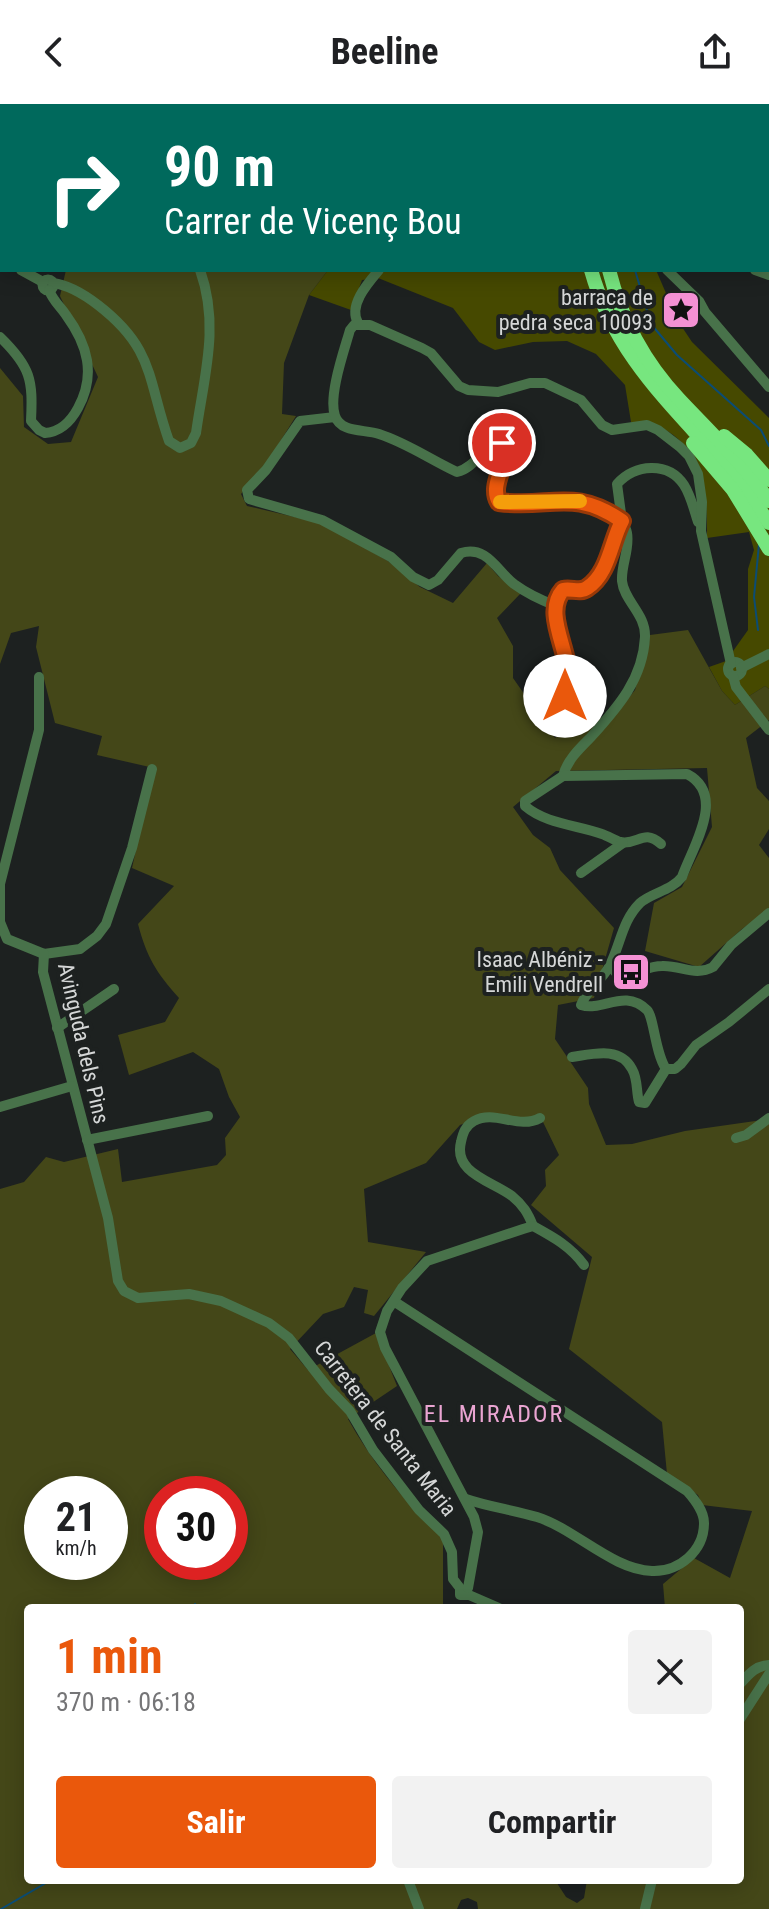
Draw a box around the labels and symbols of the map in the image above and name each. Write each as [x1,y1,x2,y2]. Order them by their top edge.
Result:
place label: barraca de pedra seca 10093 [499,285,653,335]
place icon: barraca de pedra seca 10093 [660,289,702,331]
pin [468,409,536,477]
position arrow [523,654,607,738]
place label: Isaac Albéniz - Emili Vendrell [476,947,603,997]
bus stop icon: Isaac Albéniz - Emili Vendrell [610,951,652,993]
street label: Avinguda dels Pins [53,960,114,1126]
street label: Carretera de Santa Maria [309,1336,462,1521]
district label: EL MIRADOR [424,1400,564,1428]
speed limit sign: 30 [144,1476,248,1580]

